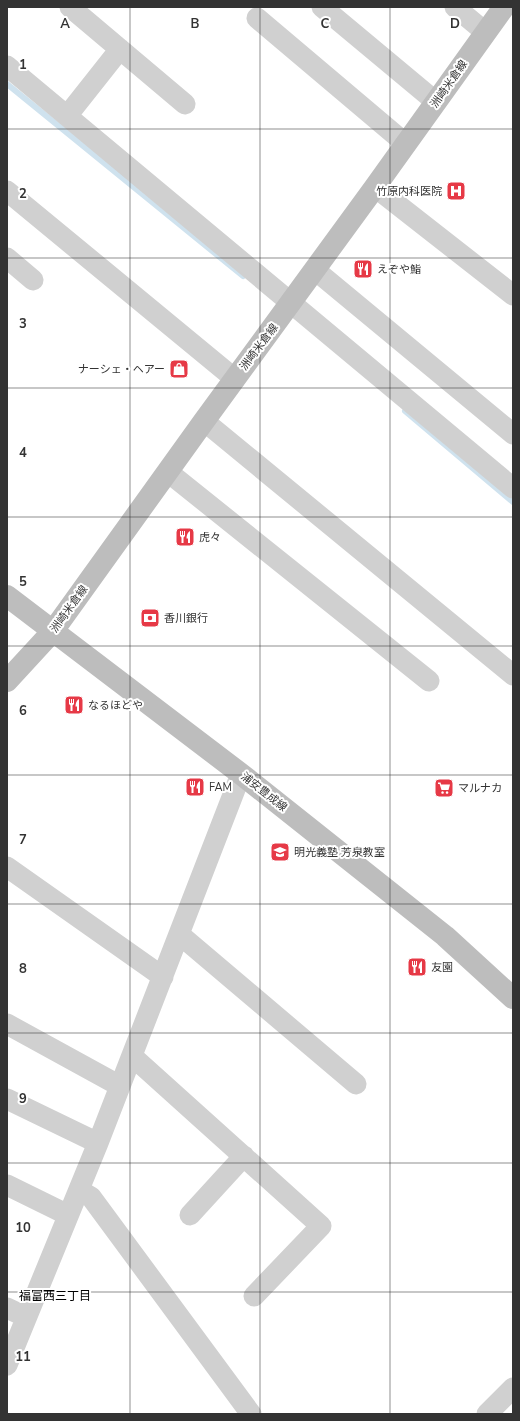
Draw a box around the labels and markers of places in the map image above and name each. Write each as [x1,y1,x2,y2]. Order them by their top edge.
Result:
hospital icon: 竹原内科医院 [445,180,467,202]
place label: 竹原内科医院 [376,184,442,199]
restaurant icon: えぞや鮨 [352,258,374,280]
place label: えぞや鮨 [377,262,421,277]
shop icon: ナーシェ・ヘアー [168,358,190,380]
place label: ナーシェ・ヘアー [78,362,165,377]
restaurant icon: 虎々 [174,526,196,548]
place label: 虎々 [199,530,221,545]
bank icon: 香川銀行 [139,607,161,629]
place label: 香川銀行 [164,611,208,626]
restaurant icon: なるほどや [63,694,85,716]
place label: なるほどや [88,698,143,713]
restaurant icon: FAM [184,776,206,798]
supermarket icon: マルナカ [433,777,455,799]
place label: FAM [209,780,232,795]
place label: マルナカ [458,781,502,796]
school or university icon: 明光義塾 芳泉教室 [269,841,291,863]
place label: 明光義塾 芳泉教室 [294,845,385,860]
restaurant icon: 友園 [406,956,428,978]
place label: 友園 [431,960,453,975]

